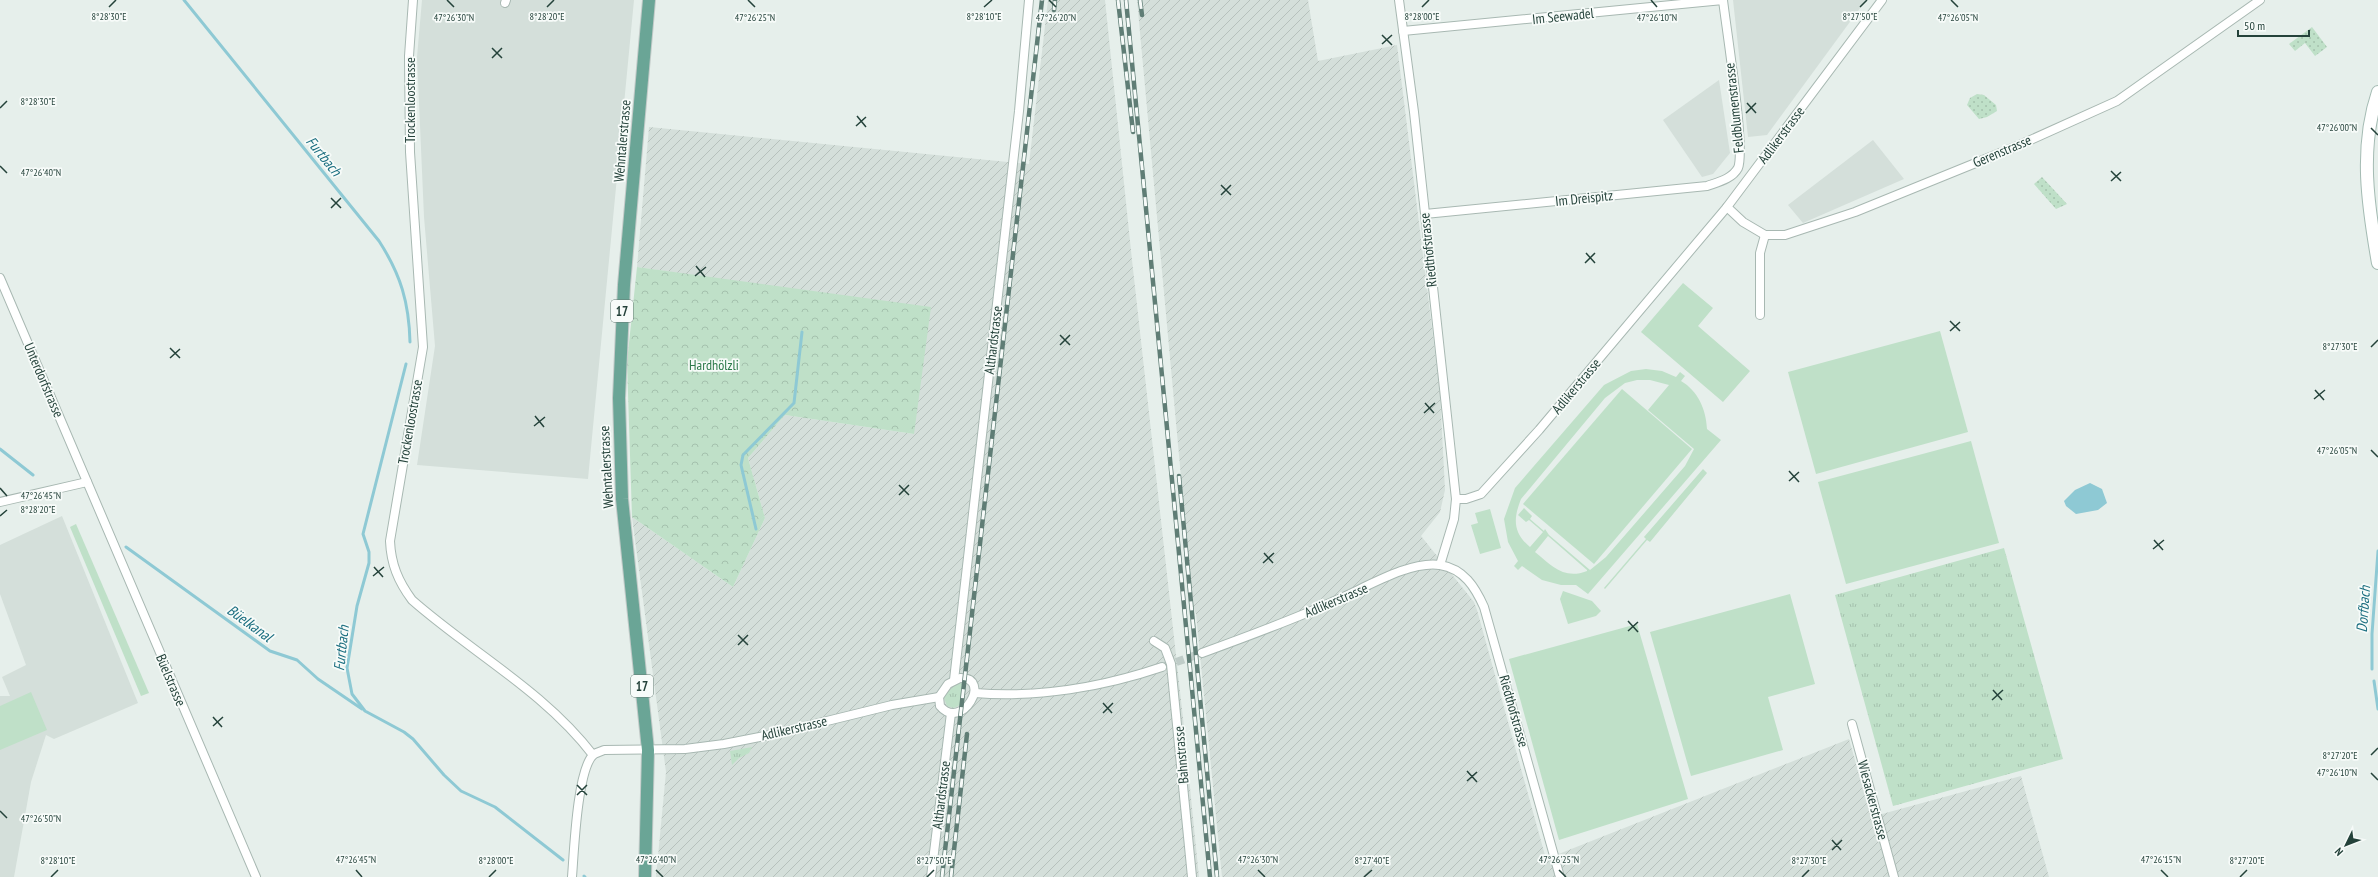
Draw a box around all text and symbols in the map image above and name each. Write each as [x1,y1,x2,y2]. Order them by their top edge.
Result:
street label: Im Seewadel [1531,4,1595,28]
text: 8°28'30"E [92,10,126,23]
text: 8°28'20"E [530,10,564,23]
text: 8°28'10"E [967,10,1001,23]
text: 8°28'00"E [1405,10,1439,23]
text: 8°27'50"E [1843,10,1877,23]
text: 47°26'30"N [434,11,474,24]
text: 47°26'25"N [735,11,775,24]
text: 47°26'20"N [1036,11,1076,24]
text: 47°26'10"N [1637,11,1677,24]
text: 47°26'05"N [1938,11,1978,24]
scale bar [2238,12,2309,38]
text: 50 m [2244,18,2265,33]
street label: Trockenloostrasse [401,57,419,143]
street label: Feldblumenstrasse [1720,62,1748,154]
text: 8°28'30"E [21,95,55,108]
street label: Wehntalerstrasse [609,99,635,183]
street label: Adlikerstrasse [1754,103,1809,167]
text: 47°26'00"N [2317,121,2357,134]
street label: Gerenstrasse [1970,131,2034,171]
water label: Furtbach [302,132,347,181]
text: 47°26'40"N [21,166,61,179]
street label: Im Dreispitz [1554,186,1614,210]
street label: Riedthofstrasse [1415,212,1441,288]
road number: 17 [611,300,633,322]
street label: Althardstrasse [980,305,1006,375]
street label: Unterdorfstrasse [20,340,68,420]
text: 8°27'30"E [2323,340,2357,353]
street label: Adlikerstrasse [1548,354,1605,418]
park label: Hardhölzli [689,356,739,374]
street label: Trockenloostrasse [394,378,426,466]
street label: Wehntalerstrasse [595,425,617,509]
text: 47°26'05"N [2317,444,2357,457]
text: 47°26'45"N [21,489,61,502]
text: 8°28'20"E [21,503,55,516]
street label: Adlikerstrasse [1302,579,1371,621]
water label: Dorfbach [2352,584,2374,633]
water label: Büelkanal [224,600,277,647]
water label: Furtbach [329,623,353,672]
street label: Büelstrasse [152,651,190,709]
street label: Riedthofstrasse [1495,673,1533,749]
road number: 17 [631,675,653,697]
street label: Adlikerstrasse [759,712,829,744]
street label: Bahnstrasse [1169,725,1192,785]
text: 8°27'20"E [2323,749,2357,762]
street label: Wiesackerstrasse [1854,758,1892,842]
street label: Althardstrasse [928,760,954,830]
text: 47°26'10"N [2317,766,2357,779]
text: 47°26'50"N [21,812,61,825]
north arrow [2326,825,2366,865]
text: N [2332,845,2346,859]
text: 47°26'45"N [336,853,376,866]
text: 47°26'40"N [636,853,676,866]
text: 47°26'30"N [1238,853,1278,866]
text: 47°26'25"N [1539,853,1579,866]
text: 47°26'15"N [2141,853,2181,866]
text: 8°28'10"E [41,854,75,867]
text: 8°28'00"E [479,854,513,867]
text: 8°27'50"E [917,854,951,867]
text: 8°27'40"E [1355,854,1389,867]
text: 8°27'30"E [1792,854,1826,867]
text: 8°27'20"E [2230,854,2264,867]

